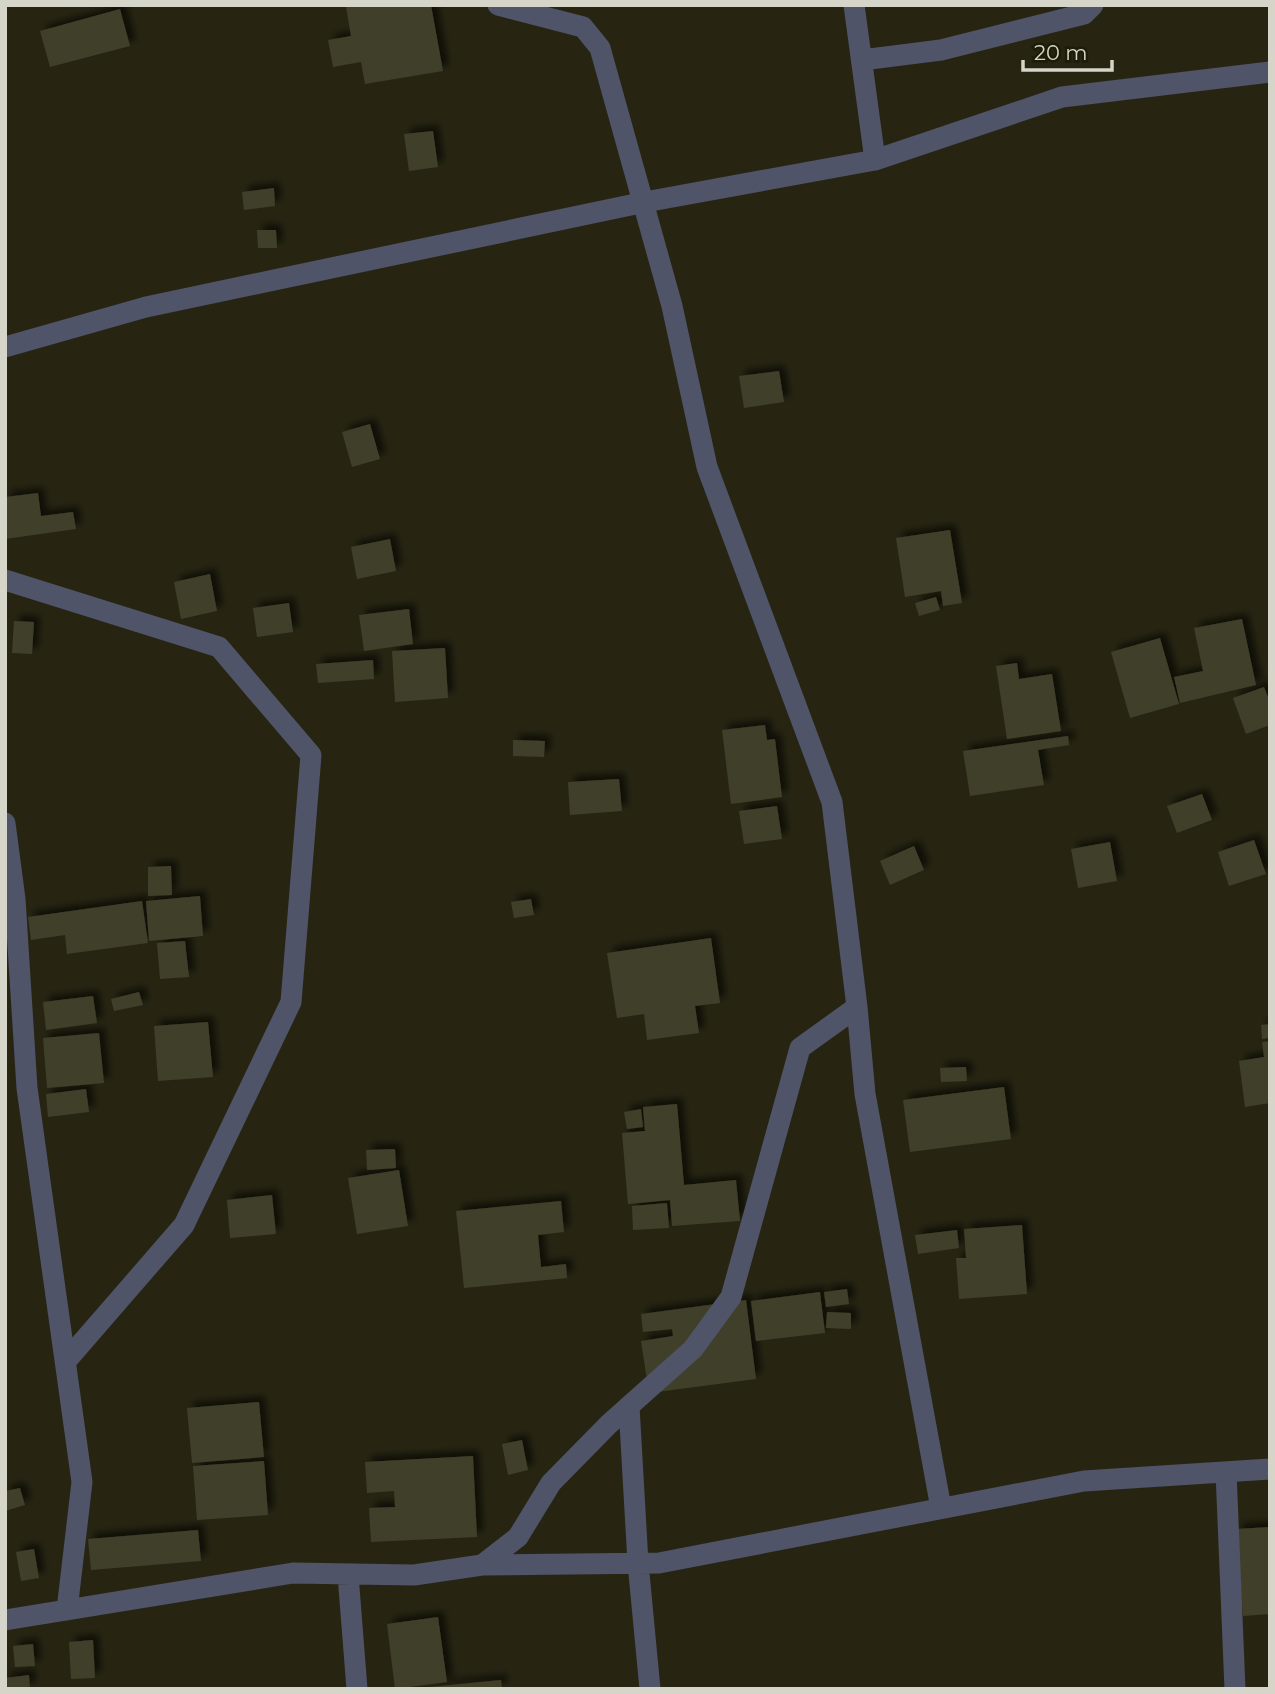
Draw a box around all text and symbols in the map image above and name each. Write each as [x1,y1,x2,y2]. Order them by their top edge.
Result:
scale bar [1023,28,1112,72]
text: 20 m [1034,40,1088,65]

